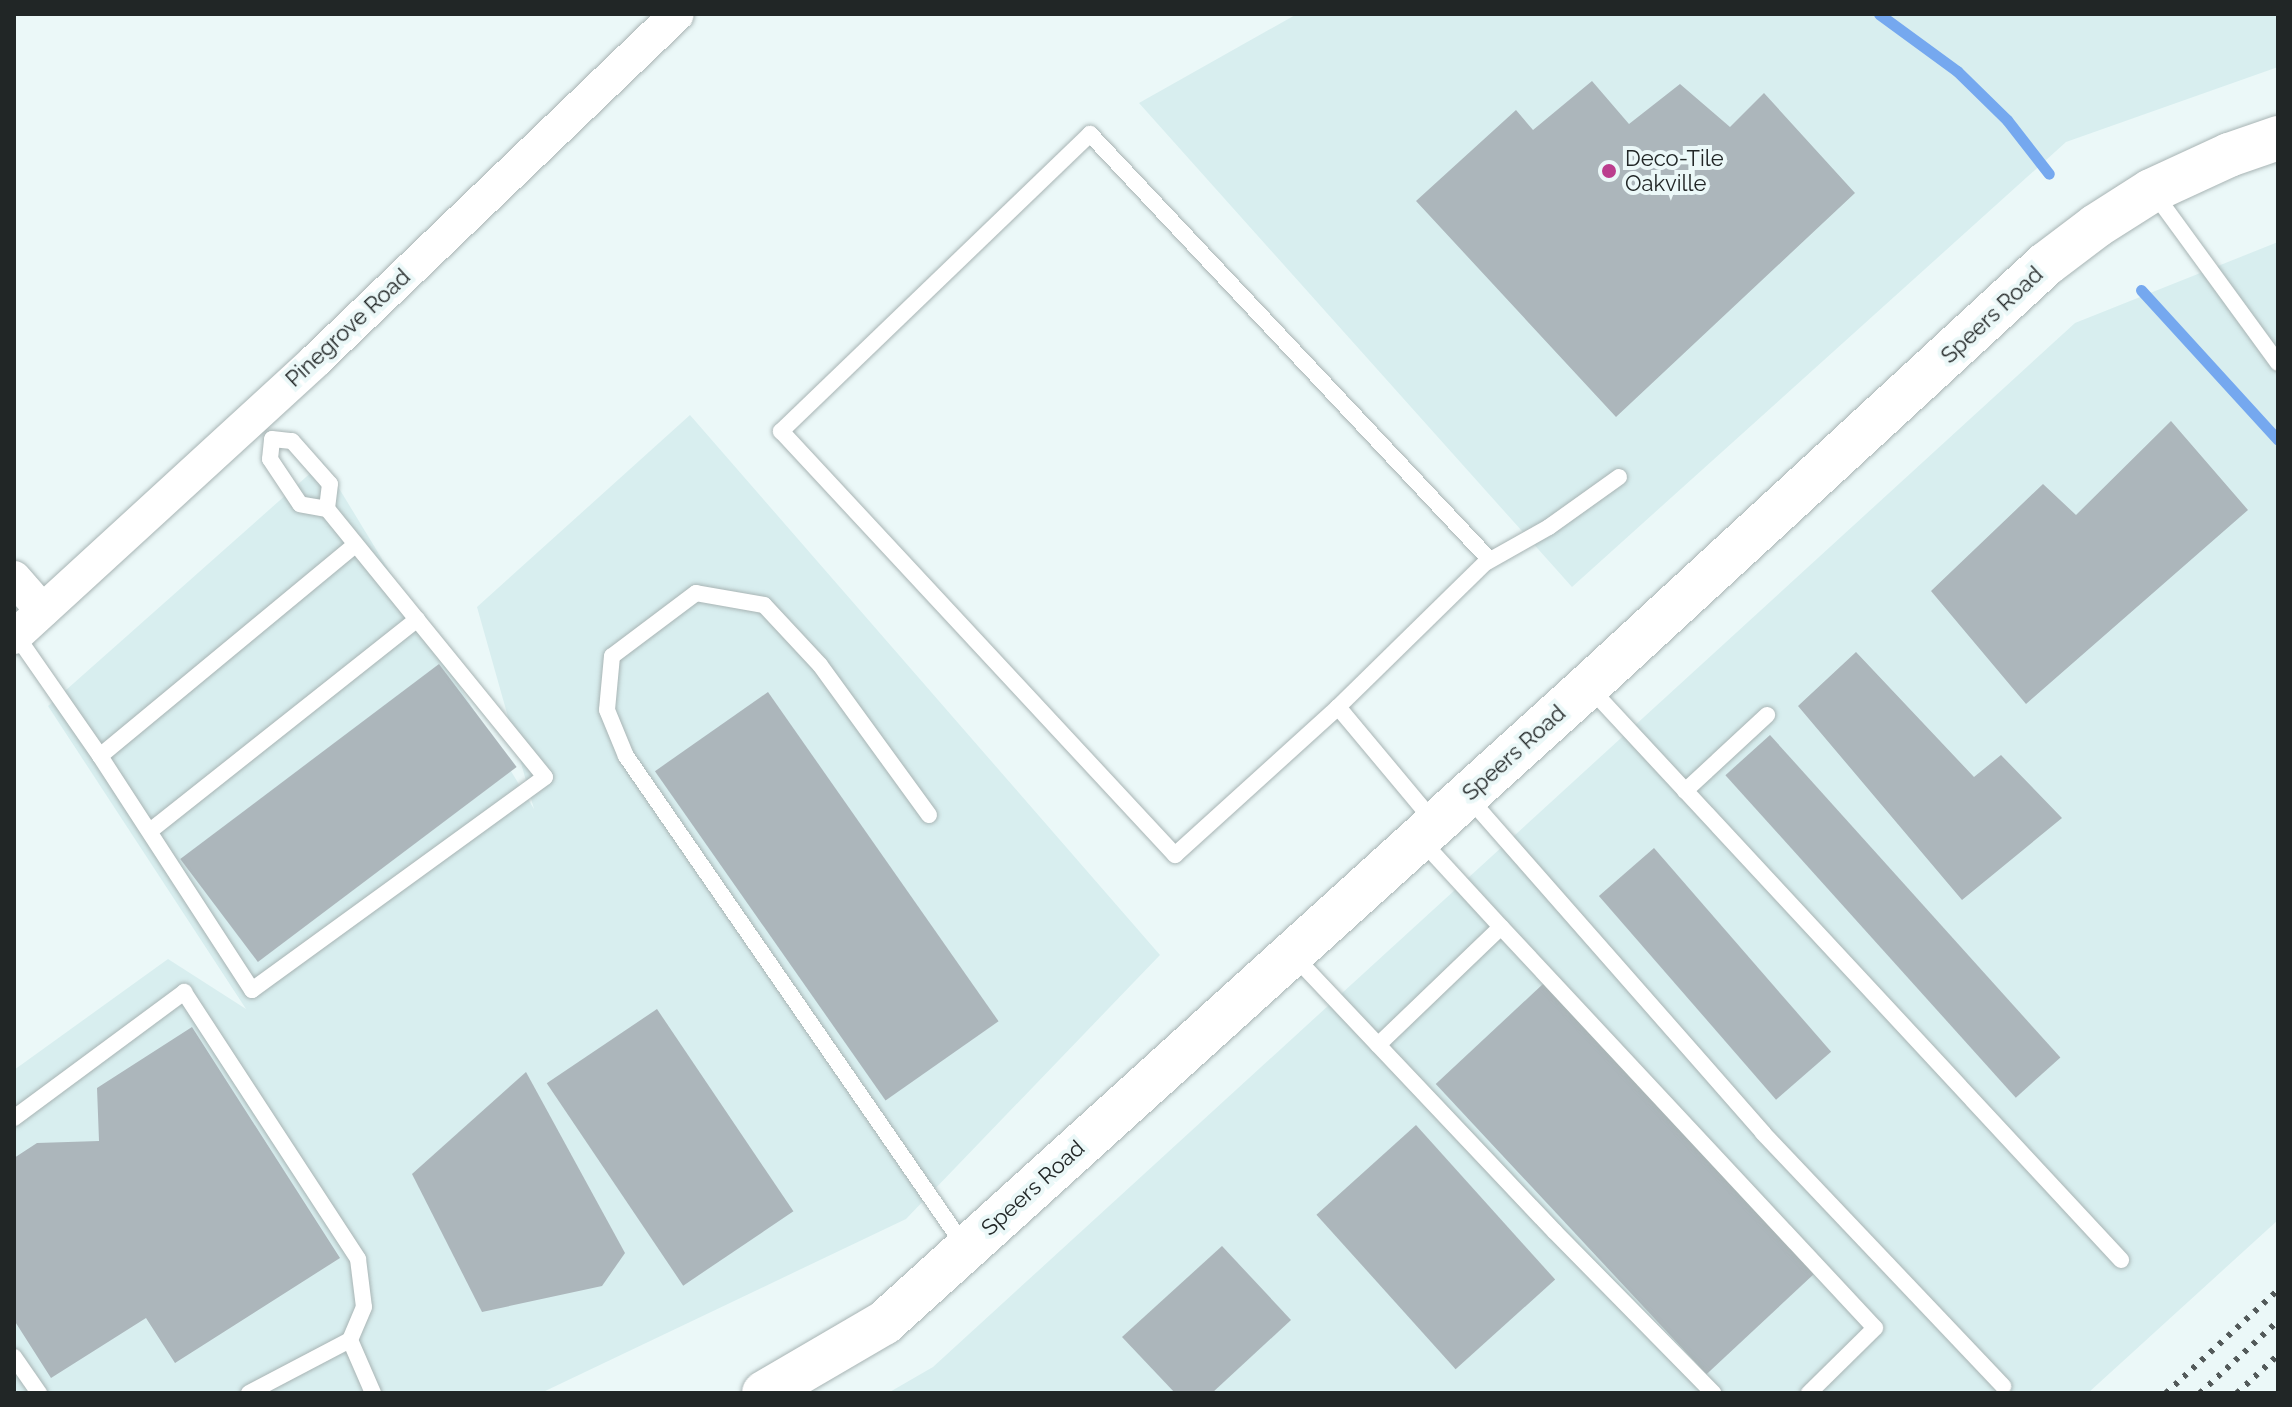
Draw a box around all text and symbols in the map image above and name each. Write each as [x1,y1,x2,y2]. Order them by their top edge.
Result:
place label: Deco-Tile Oakville [1625,145,1724,196]
marker: Deco-Tile Oakville [1600,162,1618,180]
street label: Speers Road [1936,261,2048,369]
street label: Pinegrove Road [280,264,416,392]
street label: Speers Road [1457,700,1571,806]
street label: Speers Road [976,1135,1090,1241]

